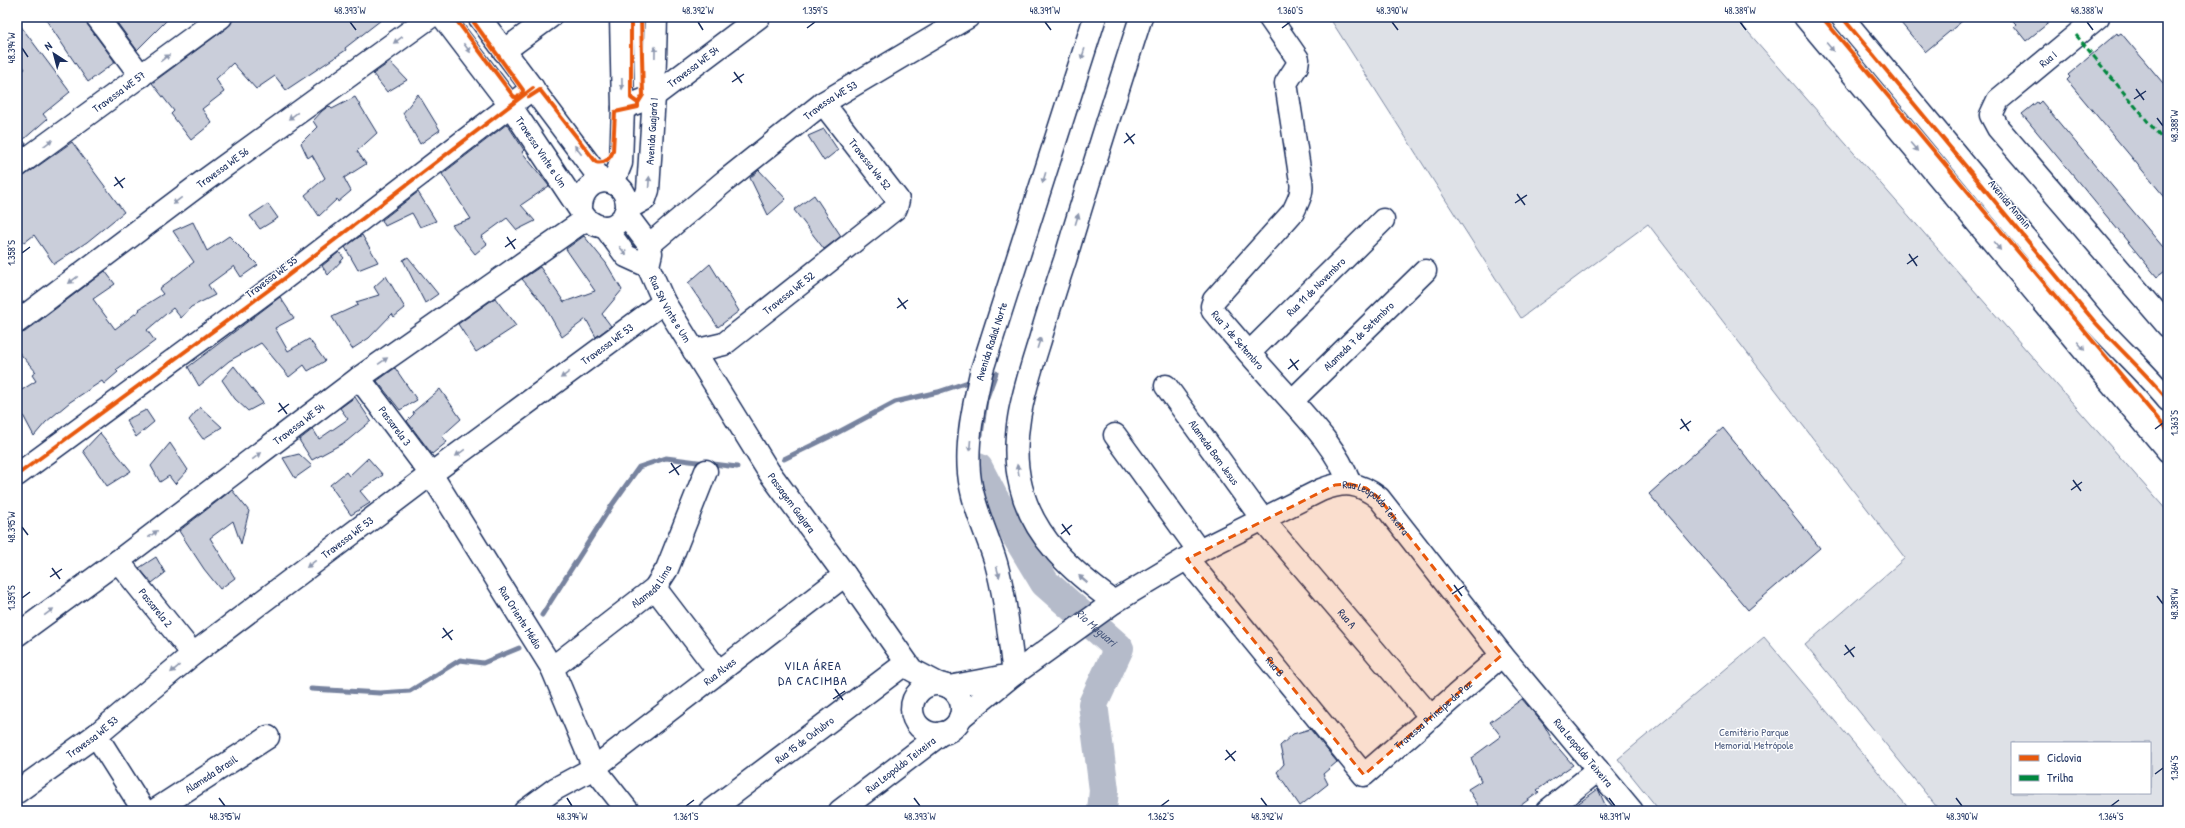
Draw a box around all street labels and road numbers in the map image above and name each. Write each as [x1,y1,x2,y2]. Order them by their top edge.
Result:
street label: Travessa WE 54 [664,43,721,91]
street label: Rua I [2036,48,2060,70]
street label: Travessa WE 57 [90,68,148,116]
street label: Travessa WE 53 [800,77,859,123]
street label: Avenida Guajará I [643,97,661,165]
street label: Travessa Vinte e Um [513,114,570,191]
street label: Travessa We 52 [846,136,894,192]
street label: Travessa WE 56 [194,144,252,191]
street label: Avenida Ananin [1985,177,2035,231]
street label: Travessa WE 55 [242,253,300,301]
street label: Rua 11 de Novembro [1283,254,1349,319]
street label: Travessa WE 52 [760,268,817,318]
street label: Rua SN Vinte e Um [646,273,695,345]
street label: Alameda 7 de Setembro [1320,298,1397,374]
street label: Avenida Radial Norte [973,300,1010,382]
street label: Rua 7 de Setembro [1209,307,1268,373]
street label: Travessa WE 53 [578,320,636,368]
street label: Travessa WE 54 [270,400,327,448]
street label: Passarela 3 [376,403,414,449]
street label: Alameda Bom Jesus [1186,417,1242,488]
street label: Passagem Guajara [765,470,819,536]
street label: Rua Leopoldo Teixeira [1342,477,1413,538]
street label: Travessa WE 53 [318,513,376,562]
street label: Alameda Lima [628,563,675,611]
street label: Rua Oriente Médio [496,583,546,652]
street label: Passarela 2 [136,585,176,630]
street label: Rua A [1335,606,1360,632]
street label: Rua Alves [700,654,739,688]
street label: Rua B [1263,654,1288,680]
street label: Travessa Príncipe da Paz [1391,677,1475,752]
street label: Travessa WE 53 [63,713,121,761]
street label: Rua 15 de Outubro [772,713,837,767]
street label: Rua Leopoldo Teixeira [1551,715,1616,790]
street label: Rua Leopoldo Teixeira [862,733,939,796]
street label: Alameda Brasil [182,752,240,796]

